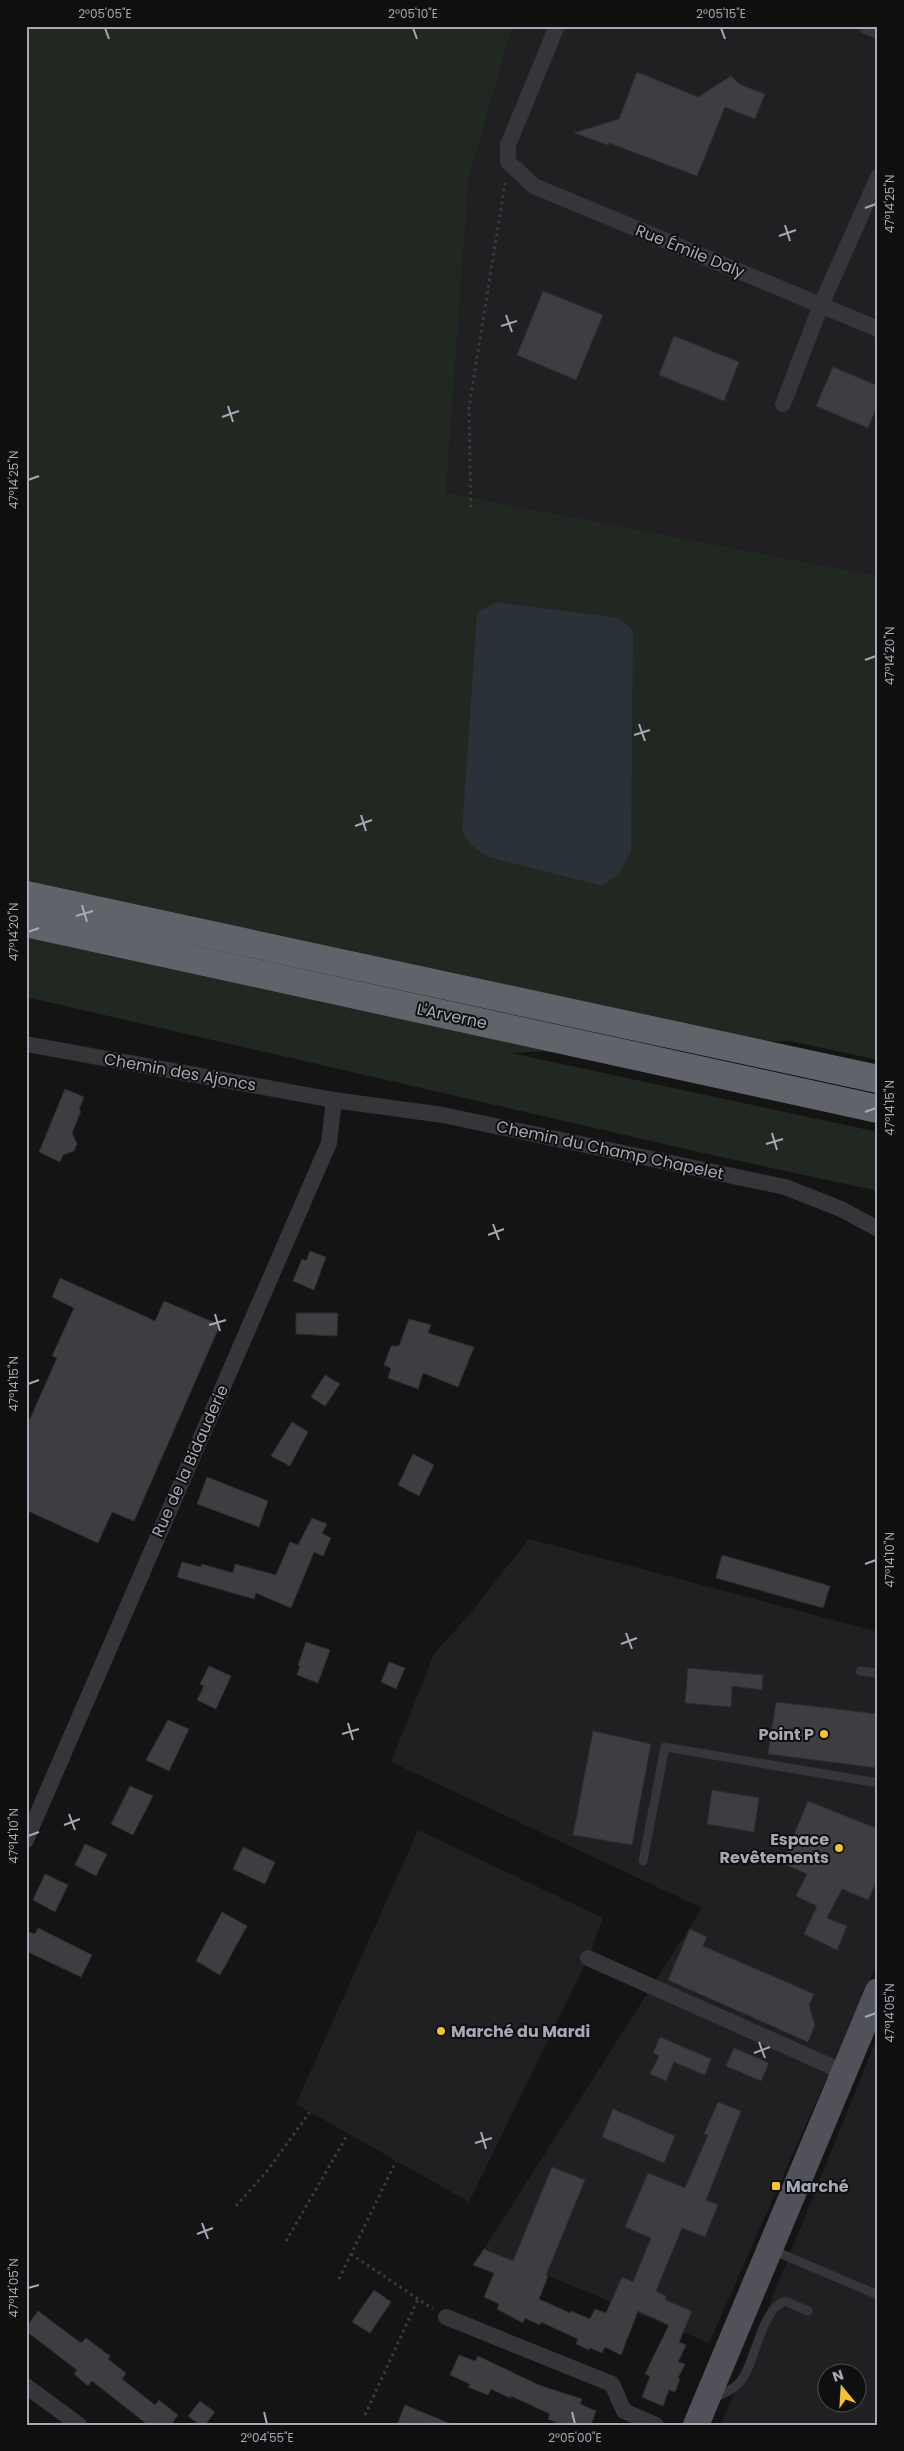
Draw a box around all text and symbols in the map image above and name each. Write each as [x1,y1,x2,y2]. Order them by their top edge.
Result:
text: 2°05'05"E [78,5,132,22]
text: 2°05'10"E [388,5,438,22]
text: 2°05'15"E [696,5,746,22]
text: 47°14'25"N [881,175,898,233]
street label: Rue Émile Daly [632,219,748,283]
text: 47°14'25"N [5,451,22,509]
text: 47°14'20"N [881,627,898,685]
text: 47°14'20"N [5,903,22,961]
street label: L'Arverne [415,997,489,1035]
street label: Chemin des Ajoncs [102,1047,258,1097]
text: 47°14'15"N [881,1080,898,1136]
street label: Chemin du Champ Chapelet [494,1115,726,1185]
text: 47°14'15"N [5,1356,22,1412]
street label: Rue de la Bidauderie [146,1381,234,1541]
text: 47°14'10"N [881,1532,898,1588]
place label: Point P [758,1723,814,1746]
marker: Point P [818,1728,830,1740]
text: 47°14'10"N [5,1808,22,1864]
place label: Espace Revêtements [719,1828,829,1869]
marker: Espace Revêtements [833,1842,845,1854]
text: 47°14'05"N [881,1983,898,2043]
place label: Marché du Mardi [451,2020,590,2043]
marker: Marché du Mardi [435,2025,447,2037]
place label: Marché [786,2175,849,2198]
marker: Marché [770,2180,782,2192]
text: 47°14'05"N [5,2258,22,2318]
north arrow [816,2364,866,2414]
text: N [830,2364,846,2387]
text: 2°04'55"E [240,2429,294,2446]
text: 2°05'00"E [548,2429,602,2446]

